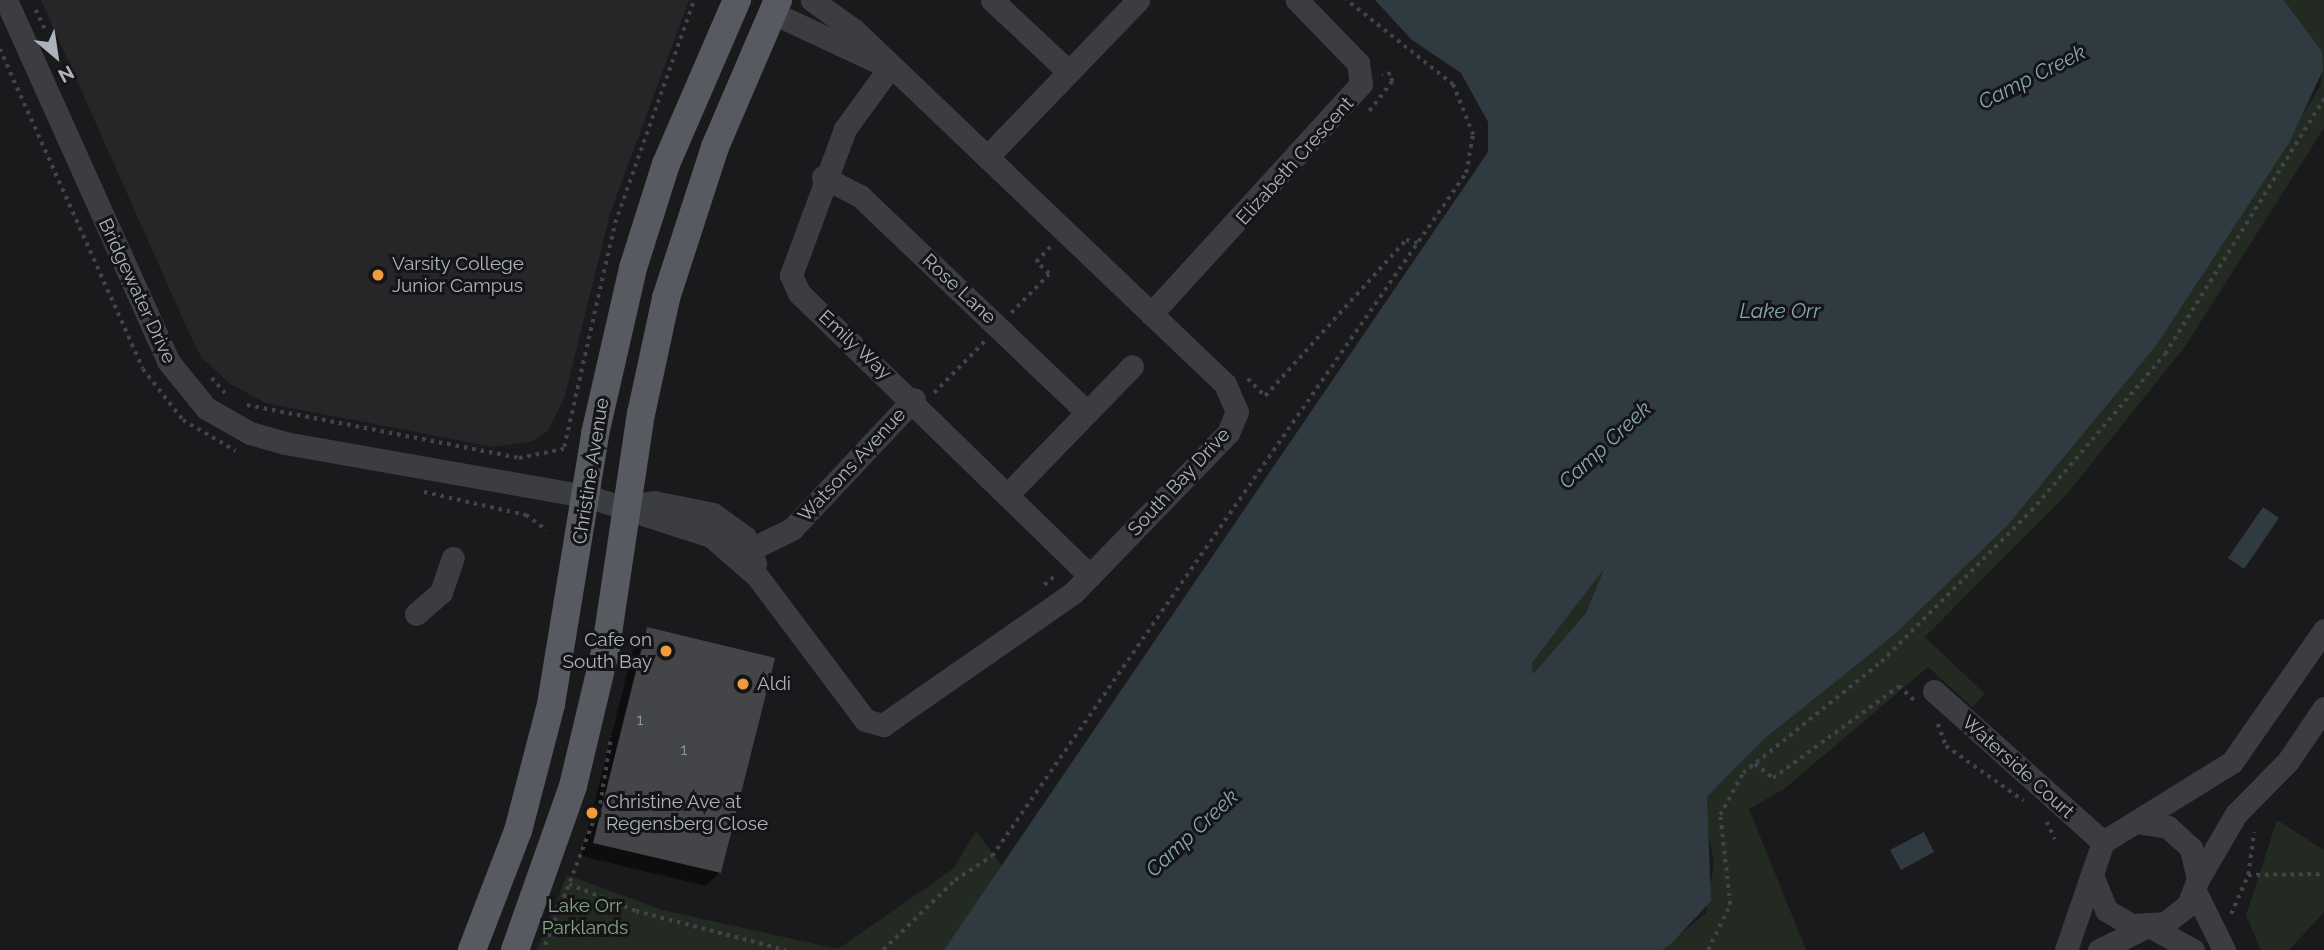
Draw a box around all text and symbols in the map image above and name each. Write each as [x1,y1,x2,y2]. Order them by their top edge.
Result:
north arrow [21,21,91,91]
water label: Camp Creek [1974,39,2090,115]
text: N [55,61,78,88]
street label: Elizabeth Crescent [1232,92,1358,230]
street label: Bridgewater Drive [93,215,181,367]
street label: Rose Lane [917,249,1001,329]
place label: Varsity College Junior Campus [392,253,524,297]
marker: Varsity College Junior Campus [370,267,386,283]
water label: Lake Orr [1740,298,1820,324]
street label: Emily Way [813,305,897,385]
street label: Christine Avenue [568,396,614,546]
water label: Camp Creek [1554,396,1656,494]
street label: Watsons Avenue [793,403,911,527]
street label: South Bay Drive [1123,423,1235,541]
place label: Cafe on South Bay [563,629,652,673]
marker: Cafe on South Bay [658,643,674,659]
place label: Aldi [757,673,791,695]
marker: Aldi [735,676,751,692]
house number: 1 [637,710,643,730]
street label: Waterside Court [1957,711,2079,823]
house number: 1 [681,740,687,760]
water label: Camp Creek [1141,784,1243,882]
place label: Christine Ave at Regensberg Close [606,791,768,835]
marker: Christine Ave at Regensberg Close [584,805,600,821]
park label: Lake Orr Parklands [542,895,628,939]

